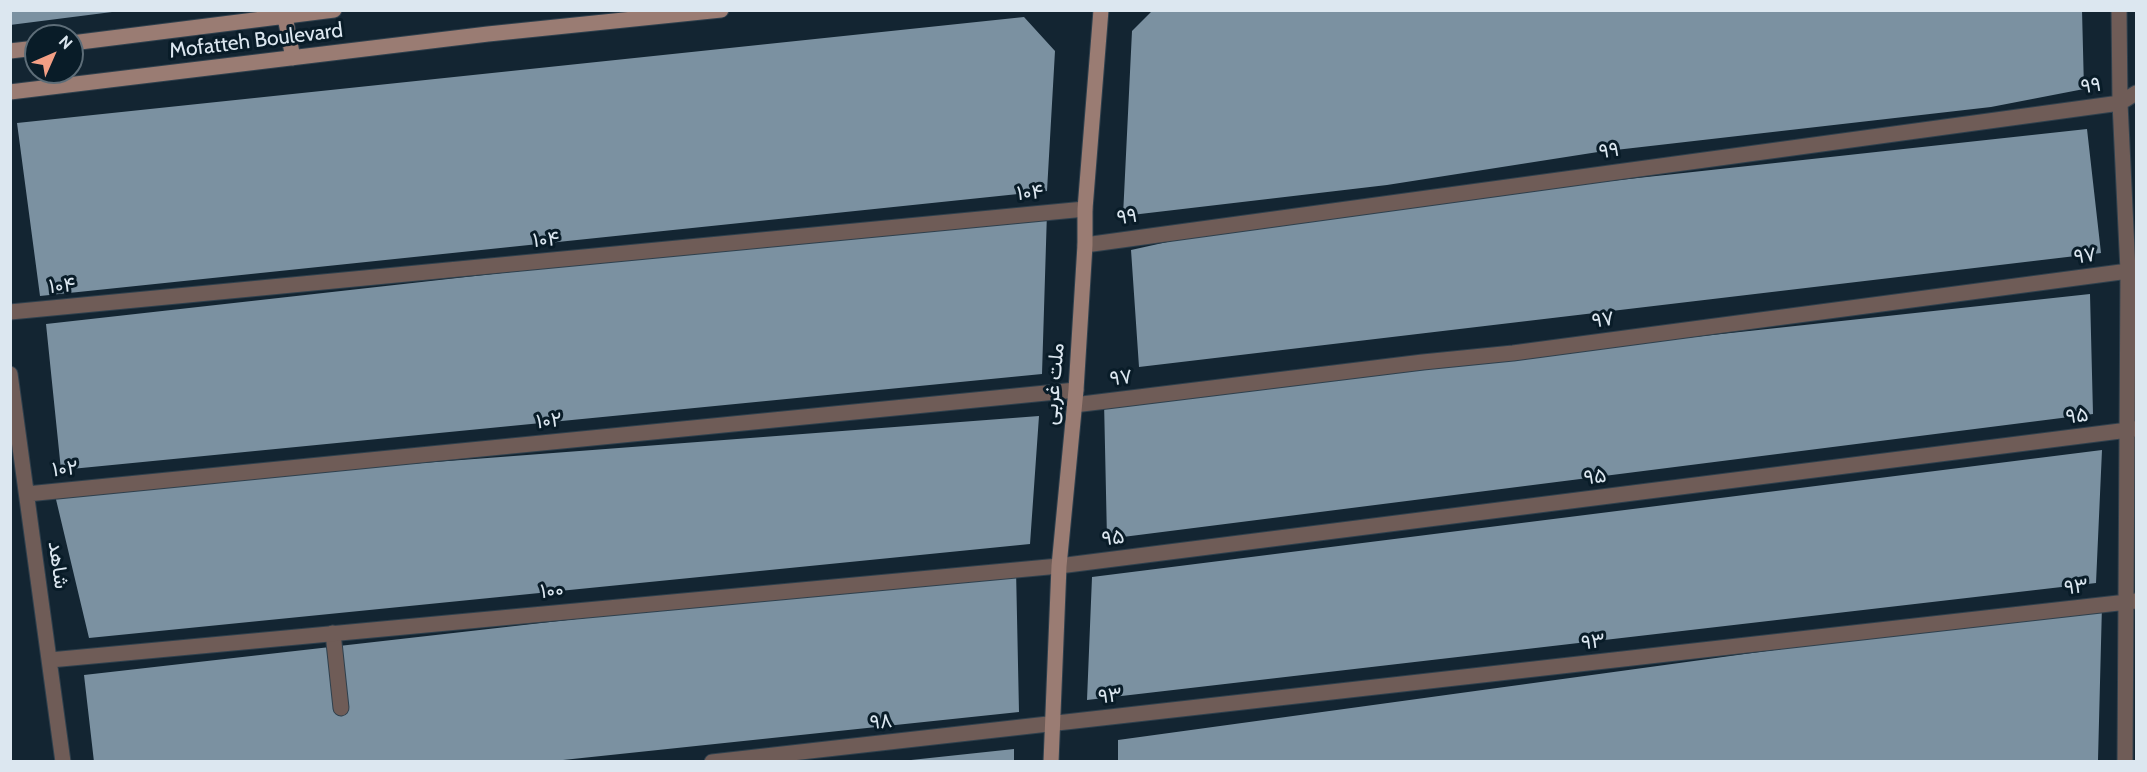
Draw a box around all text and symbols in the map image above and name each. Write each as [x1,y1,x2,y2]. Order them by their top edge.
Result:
street label: Mofatteh Boulevard [168,18,344,64]
north arrow [24,24,84,84]
text: N [55,32,76,53]
street label: ۹۹ [2079,72,2103,100]
street label: ۹۹ [1597,137,1621,165]
street label: ۱۰۴ [1015,179,1045,207]
street label: ۹۹ [1115,203,1139,231]
street label: ۱۰۴ [531,226,561,254]
street label: ۹۷ [2072,242,2098,270]
street label: ۱۰۴ [47,272,77,300]
street label: ۹۷ [1590,306,1616,334]
street label: ملت غربی [1038,342,1070,426]
street label: ۹۷ [1108,364,1134,392]
street label: ۹۵ [2064,402,2090,430]
street label: ۱۰۲ [535,407,563,435]
street label: ۱۰۲ [51,455,79,483]
street label: ۹۵ [1582,463,1608,491]
street label: ۹۵ [1100,524,1126,552]
street label: شاهد [42,540,74,590]
street label: ۹۳ [2063,573,2089,601]
street label: ۱۰۰ [539,577,565,605]
street label: ۹۳ [1580,628,1606,656]
street label: ۹۳ [1097,682,1123,710]
street label: ۹۸ [869,708,893,736]

